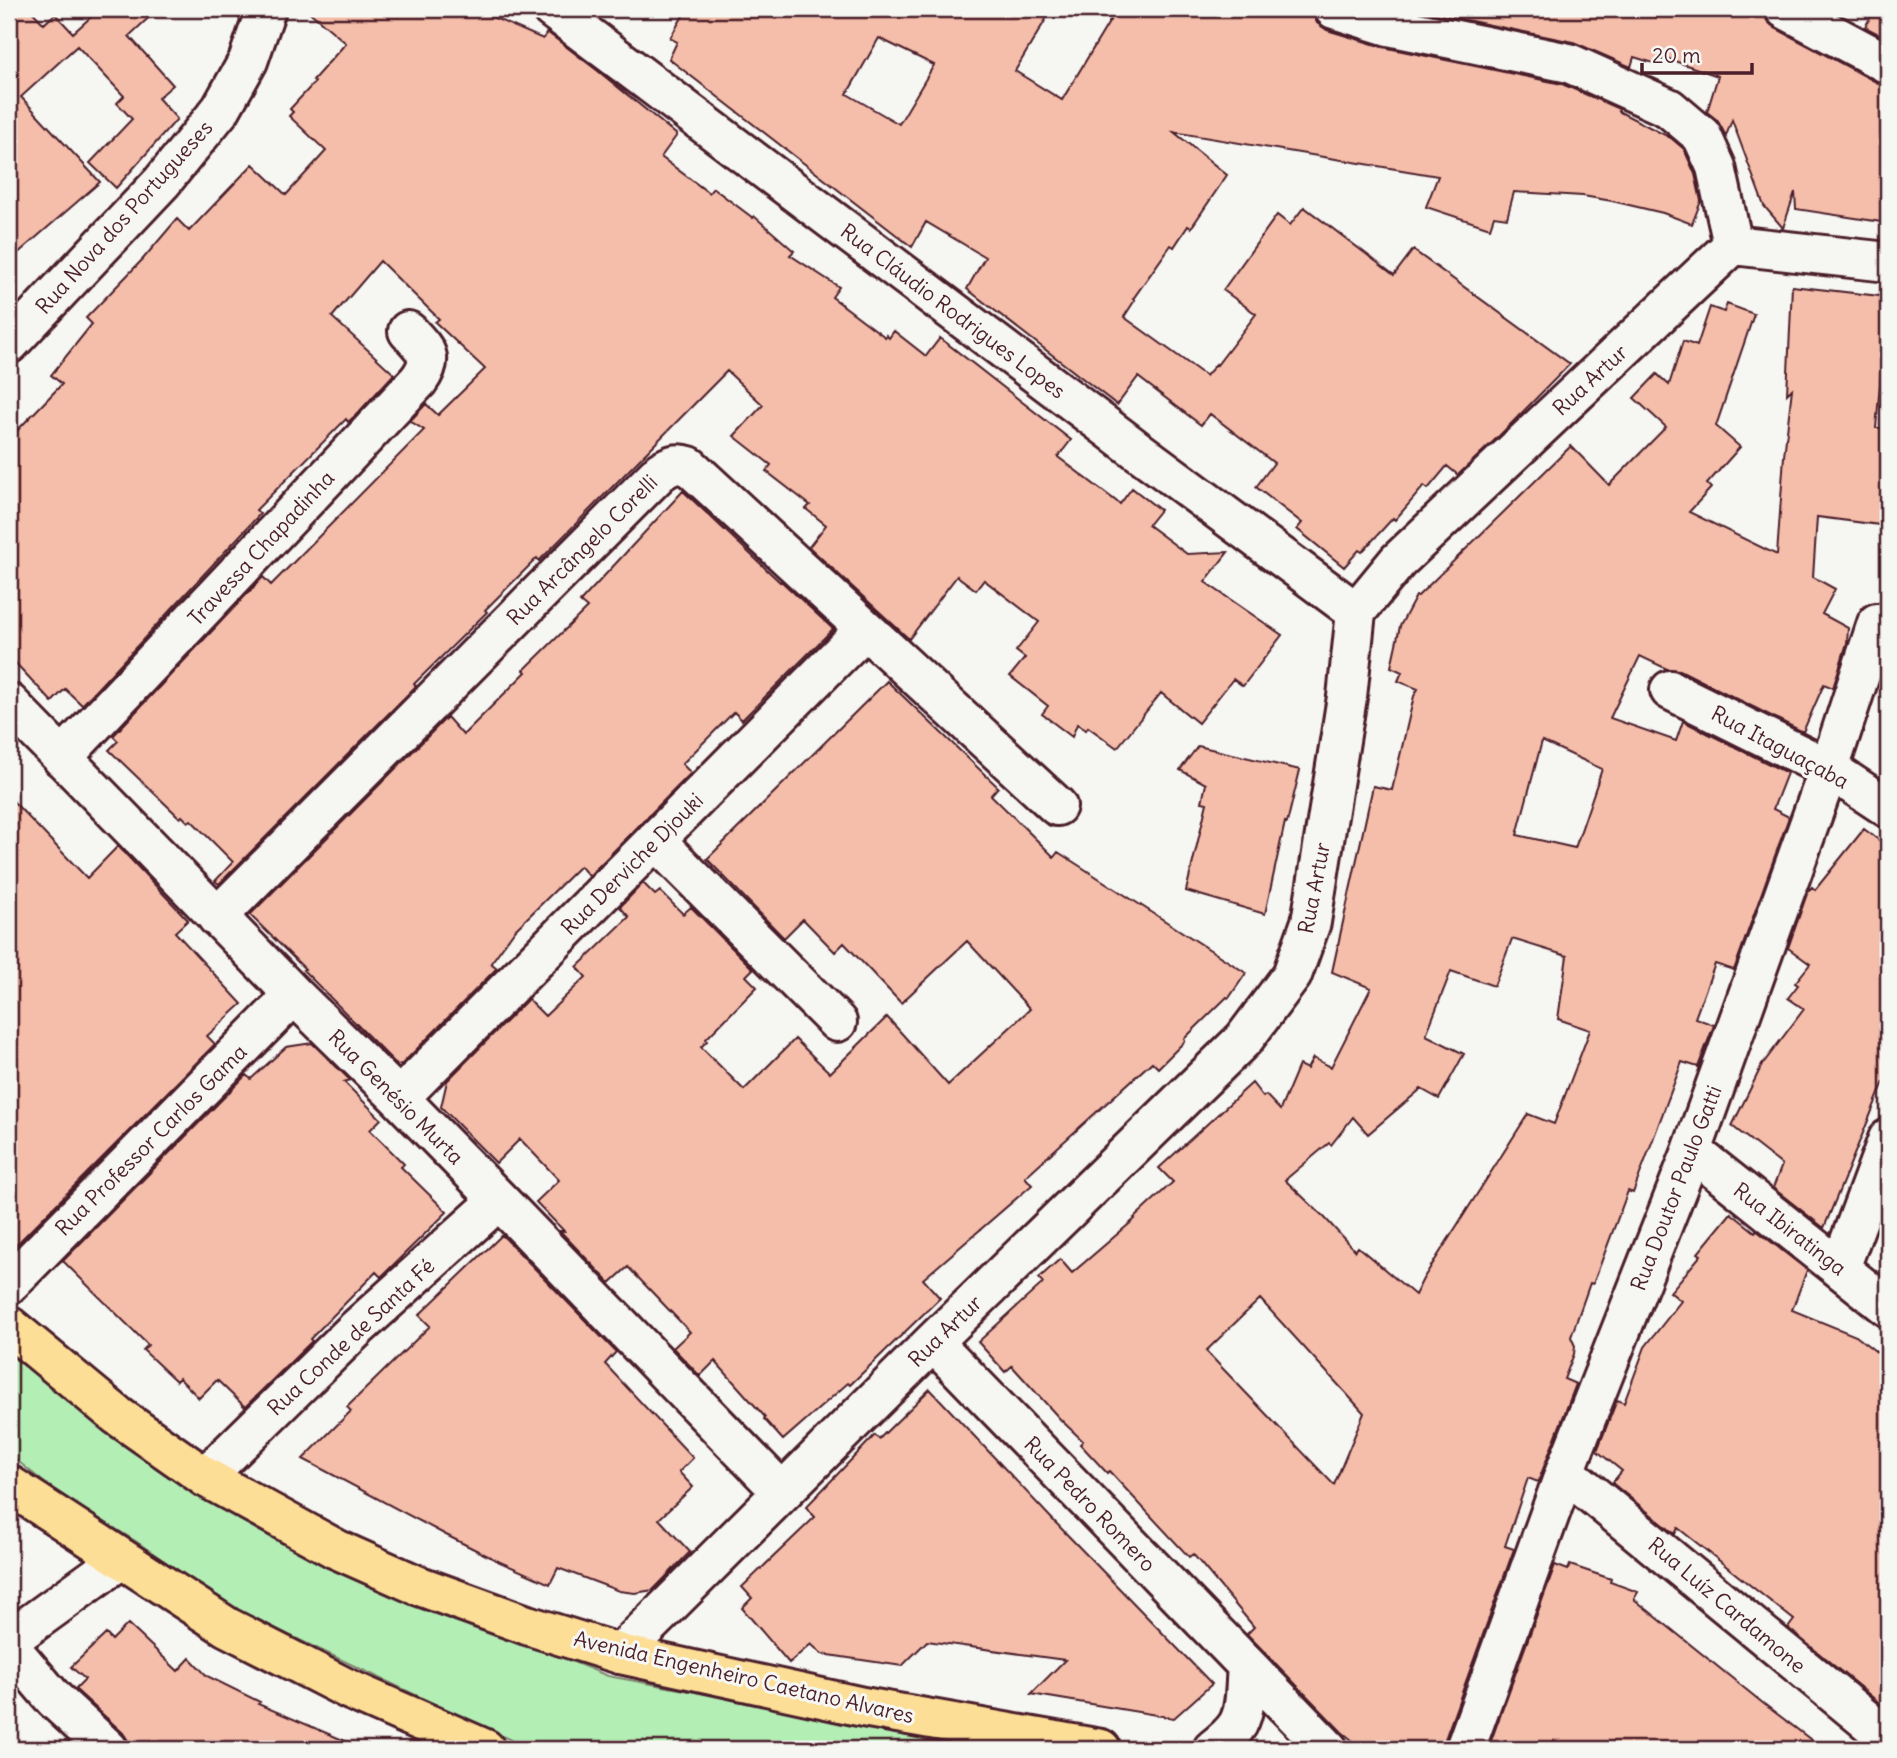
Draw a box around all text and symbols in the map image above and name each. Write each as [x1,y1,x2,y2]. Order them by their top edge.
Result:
scale bar [1642,32,1752,76]
text: 20 m [1652,42,1701,69]
street label: Rua Nova dos Portugueses [30,114,218,320]
street label: Rua Cláudio Rodrigues Lopes [835,217,1071,405]
street label: Rua Artur [1547,338,1633,421]
street label: Travessa Chapadinha [182,465,340,631]
street label: Rua Arcângelo Corelli [501,469,663,631]
street label: Rua Itaguaçaba [1707,699,1853,795]
street label: Rua Derviche Djouki [555,787,709,941]
street label: Rua Artur [1292,840,1336,936]
street label: Rua Genésio Murta [323,1024,469,1170]
street label: Rua Professor Carlos Gama [50,1039,252,1241]
street label: Rua Doutor Paulo Gatti [1624,1082,1728,1294]
street label: Rua Ibiratinga [1728,1177,1852,1281]
street label: Rua Conde de Santa Fé [262,1253,440,1421]
street label: Rua Artur [902,1289,988,1373]
street label: Rua Pedro Romero [1018,1431,1162,1577]
street label: Rua Luíz Cardamone [1643,1531,1811,1679]
street label: Avenida Engenheiro Caetano Alvares [571,1625,917,1729]

